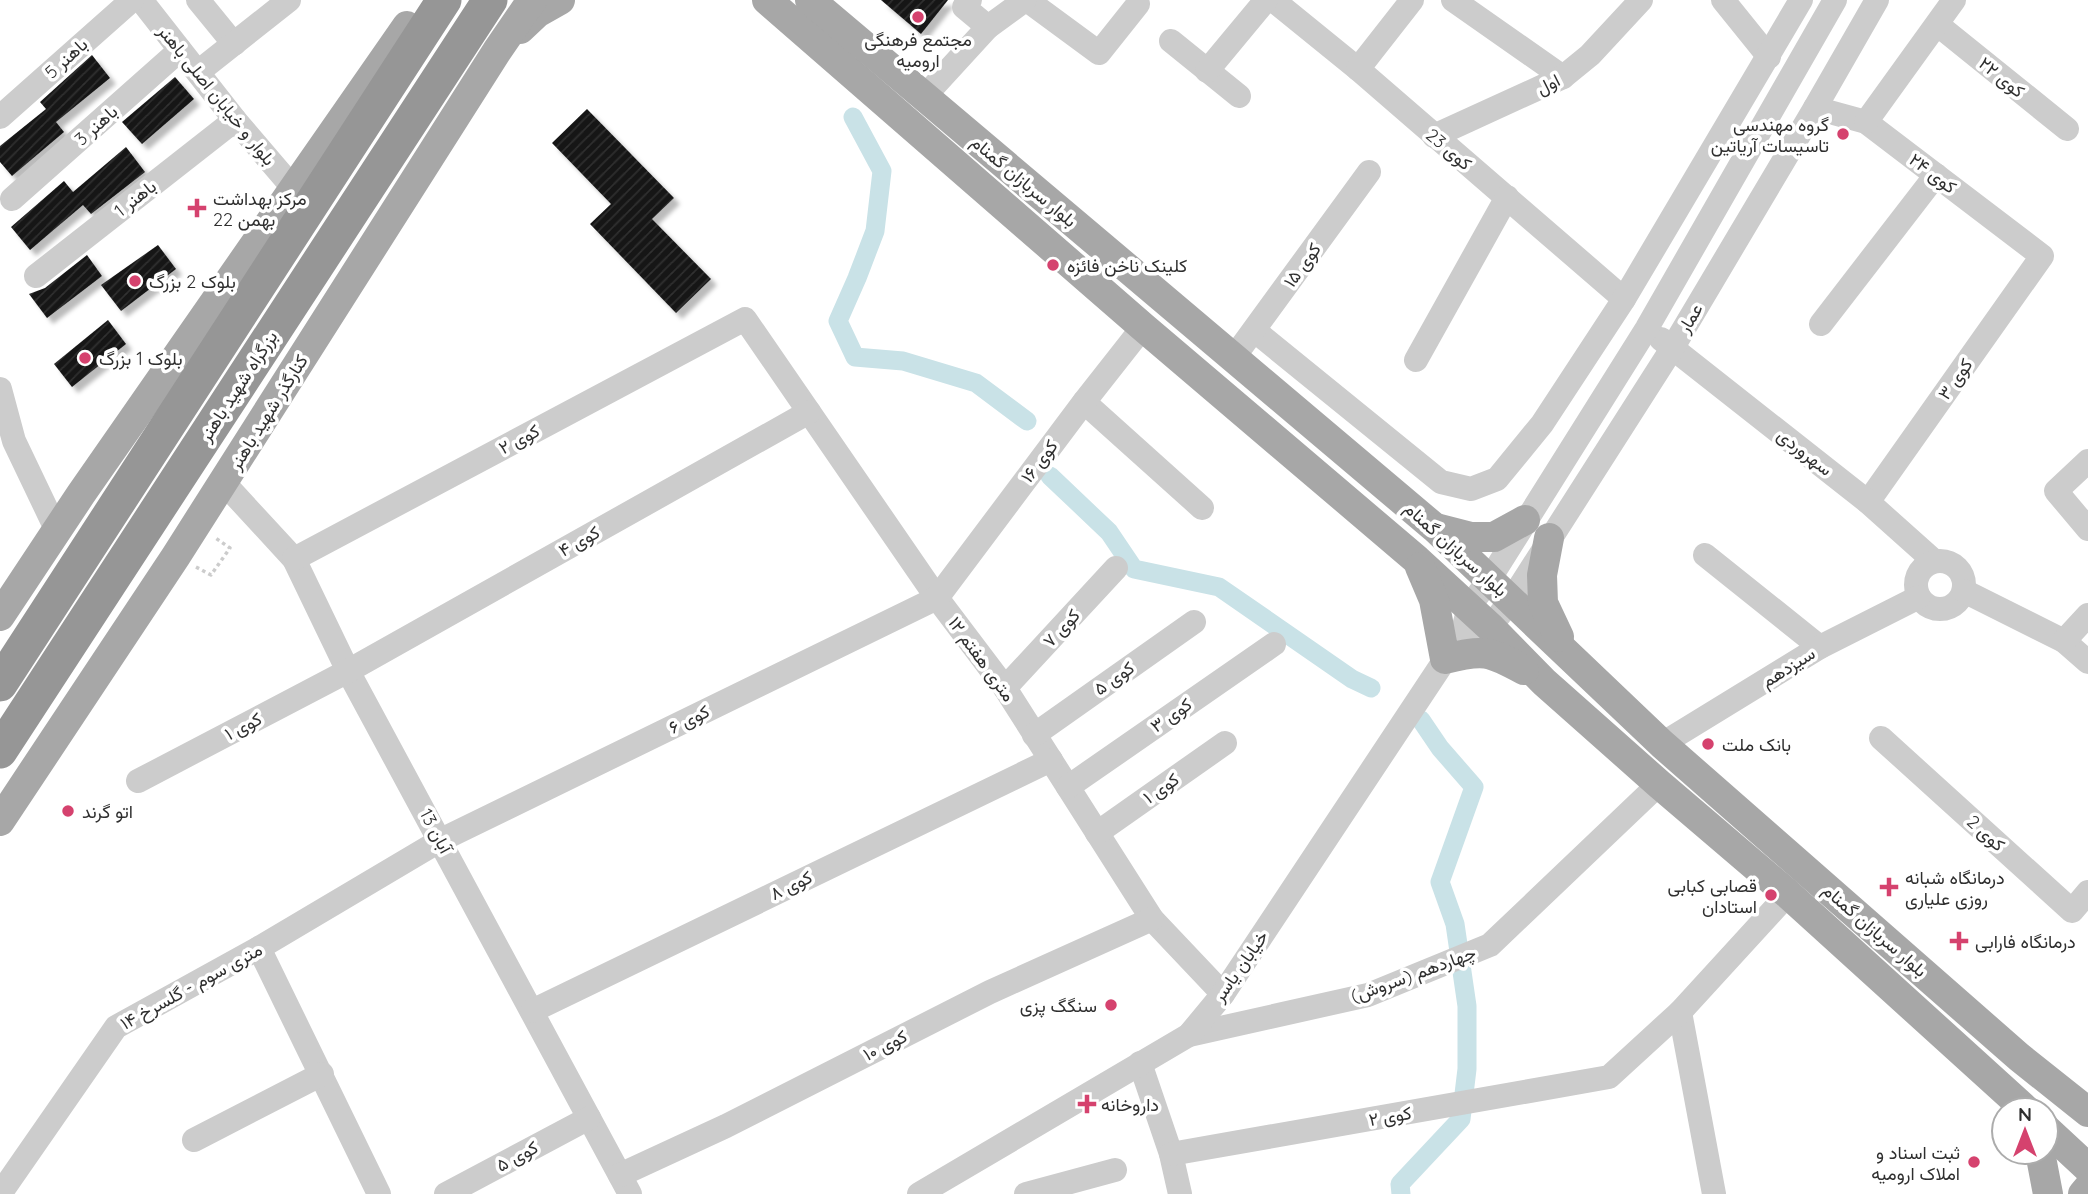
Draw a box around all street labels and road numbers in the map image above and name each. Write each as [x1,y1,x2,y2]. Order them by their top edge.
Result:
street label: بلوار و خیابان اصلی باهنر [152,19,281,170]
street label: باهنر 5 [40,33,92,83]
street label: کوی ۲۲ [1974,52,2030,102]
street label: اول [1532,68,1564,100]
street label: باهنر 3 [70,100,122,150]
street label: کوی 23 [1421,123,1477,175]
street label: بلوار سربازان گمنام [966,130,1082,233]
street label: کوی ۲۴ [1905,148,1961,198]
street label: باهنر 1 [109,174,161,222]
street label: کوی ۱۵ [1278,238,1326,292]
street label: عمار [1672,299,1708,338]
street label: بزرگراه شهید باهنر [193,326,282,447]
street label: کنارگذر شهید باهنر [223,350,313,475]
street label: کوی ۳ [1933,354,1977,404]
street label: کوی ۲ [495,419,543,459]
street label: سهروردی [1773,423,1837,481]
street label: کوی ۱۶ [1015,435,1063,487]
street label: بلوار سربازان گمنام [1399,497,1512,602]
street label: کوی ۴ [554,520,604,562]
street label: کوی ۷ [1038,604,1084,652]
street label: ۱۲ متری هفتم [943,612,1021,707]
street label: سیزدهم [1757,642,1820,693]
street label: کوی ۵ [1089,656,1139,700]
street label: کوی ۳ [1146,693,1196,737]
street label: کوی ۶ [665,699,713,739]
street label: کوی ۱ [220,707,266,745]
street label: کوی ۱ [1139,767,1183,809]
street label: 13 آبان [415,805,458,859]
street label: کوی 2 [1962,810,2010,856]
street label: کوی ۸ [766,865,816,905]
street label: بلوار سربازان گمنام [1817,878,1932,982]
street label: خیابان یاسر [1207,926,1273,1007]
street label: ۱۴ متری سوم - گلسرخ [116,937,266,1035]
street label: چهاردهم (سروش) [1347,941,1479,1008]
street label: کوی ۱۰ [859,1024,911,1066]
street label: کوی ۲ [1367,1101,1413,1131]
street label: کوی ۵ [492,1135,542,1177]

